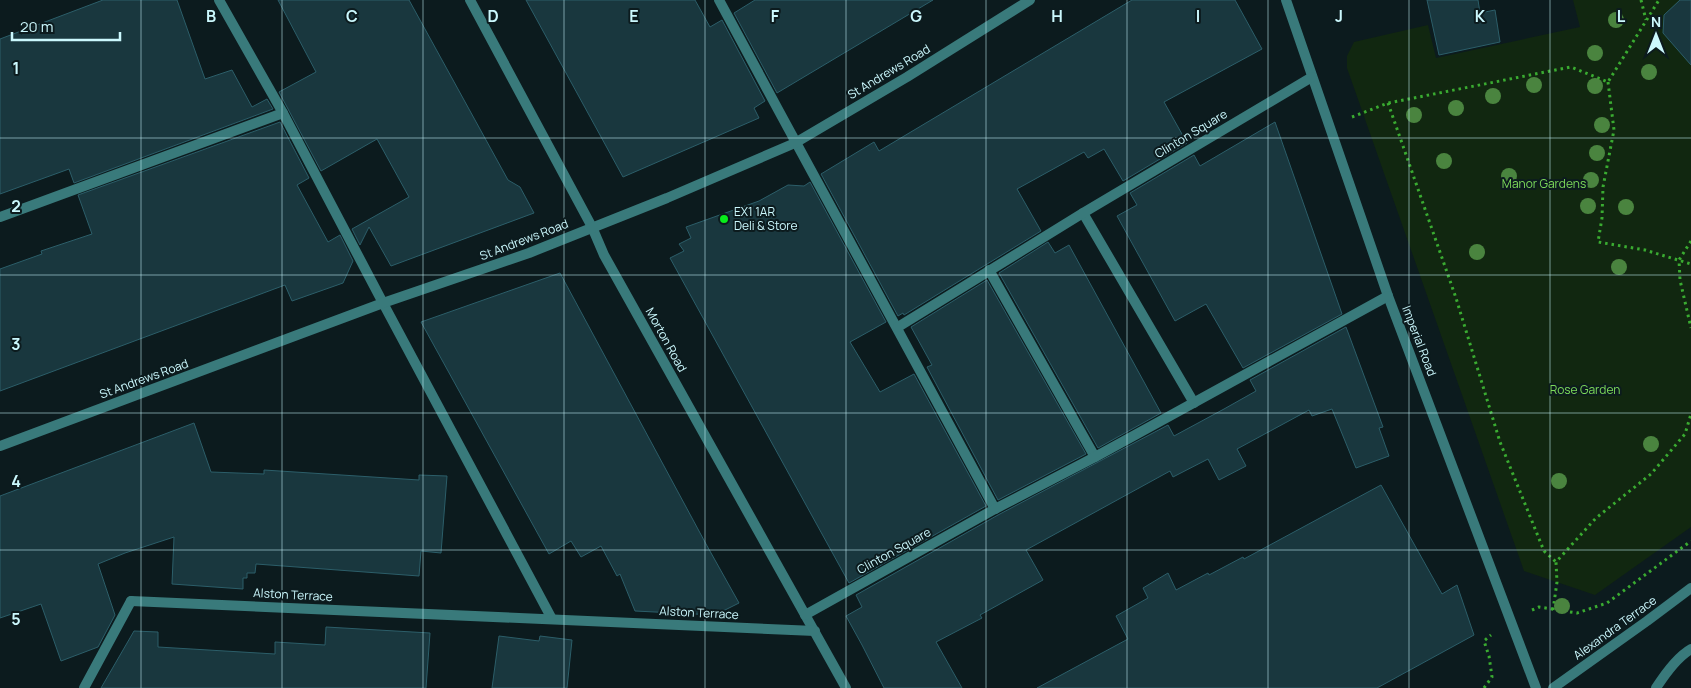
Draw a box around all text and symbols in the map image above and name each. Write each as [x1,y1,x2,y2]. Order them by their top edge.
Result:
text: B [206,5,216,27]
text: C [346,5,358,27]
text: D [487,5,499,27]
text: E [629,5,639,27]
text: F [771,5,780,27]
text: G [910,5,922,27]
text: H [1051,5,1063,27]
text: I [1196,5,1200,27]
text: J [1335,5,1343,27]
text: K [1475,5,1486,27]
text: L [1617,5,1626,27]
scale bar [12,10,120,42]
north arrow [1631,10,1681,60]
text: N [1651,12,1661,31]
text: 20 m [20,16,53,37]
street label: St Andrews Road [844,40,933,103]
text: 1 [12,57,20,79]
street label: Clinton Square [1151,105,1230,162]
park label: Manor Gardens [1502,175,1586,192]
text: 2 [11,195,21,217]
place label: EX1 1AR Deli & Store [734,203,798,234]
marker: EX1 1AR Deli & Store [718,213,730,225]
street label: St Andrews Road [477,215,571,264]
street label: Imperial Road [1398,303,1441,379]
street label: Morton Road [642,305,691,375]
text: 3 [11,333,21,355]
street label: St Andrews Road [97,355,191,403]
park label: Rose Garden [1550,381,1620,398]
text: 4 [11,470,21,492]
street label: Clinton Square [854,523,934,578]
street label: Alston Terrace [253,584,333,605]
street label: Alexandra Terrace [1570,592,1660,664]
street label: Alston Terrace [659,602,739,623]
text: 5 [11,608,21,630]

